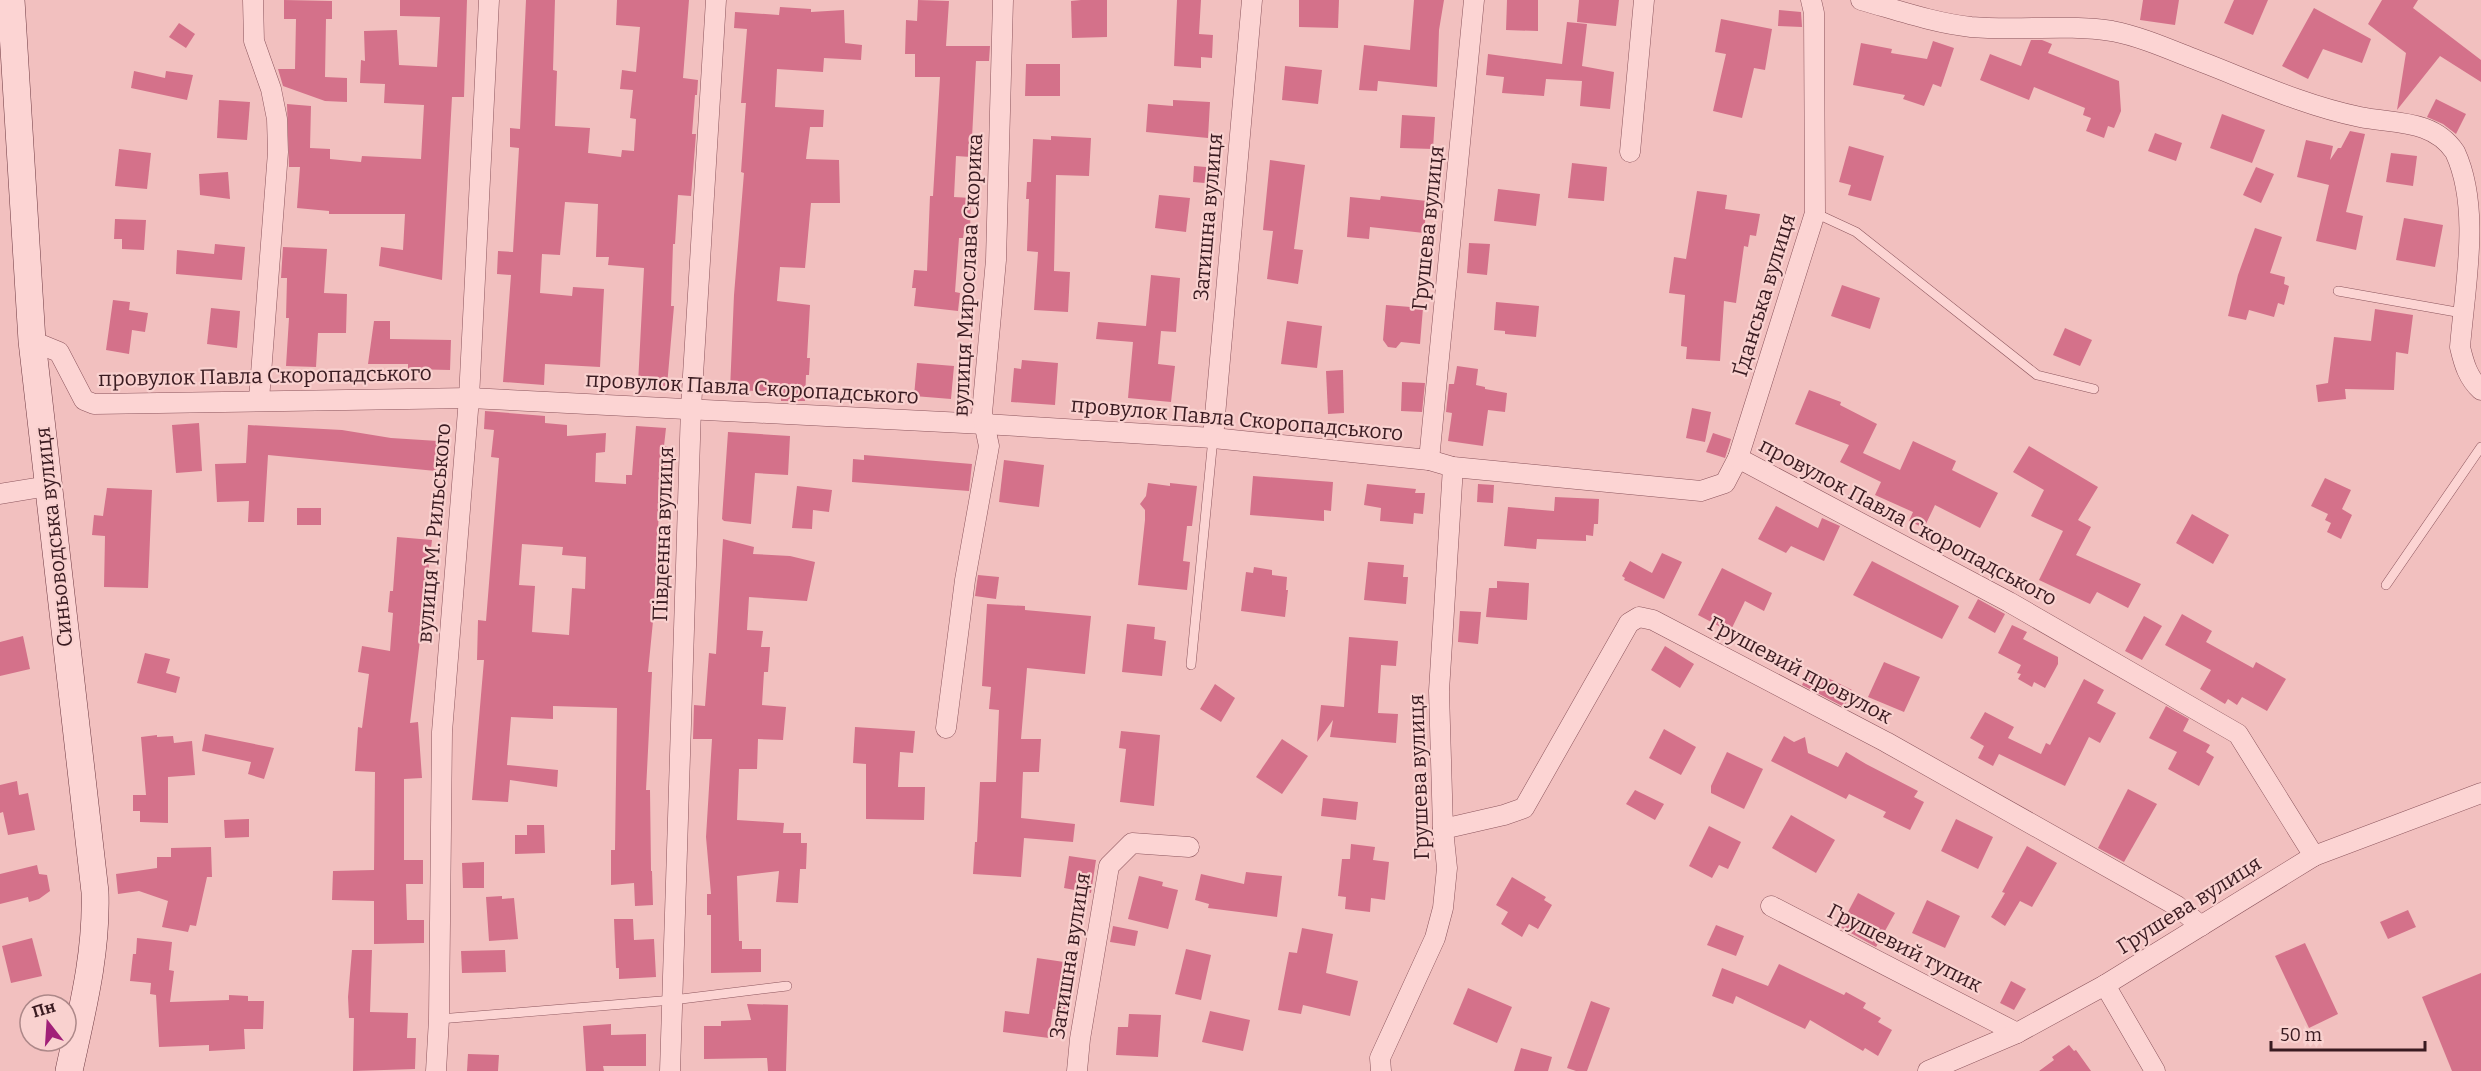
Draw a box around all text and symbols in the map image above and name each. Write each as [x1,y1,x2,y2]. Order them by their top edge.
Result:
street label: вулиця Мирослава Скорика [948,132,988,417]
street label: Затишна вулиця [1188,132,1228,302]
street label: Грушева вулиця [1406,144,1450,312]
street label: Ґданська вулиця [1727,210,1801,380]
street label: провулок Павла Скоропадського [98,360,432,392]
street label: провулок Павла Скоропадського [585,366,919,410]
street label: провулок Павла Скоропадського [1070,392,1404,446]
street label: вулиця М. Рильського [411,422,457,644]
street label: Синьоводська вулиця [30,426,78,648]
street label: провулок Павла Скоропадського [1755,432,2061,612]
street label: Південна вулиця [647,446,679,622]
street label: Грушевий провулок [1703,610,1897,730]
street label: Грушева вулиця [1403,694,1435,860]
street label: Грушева вулиця [2112,850,2266,960]
street label: Затишна вулиця [1044,871,1096,1041]
street label: Грушевий тупик [1823,898,1987,998]
north arrow [18,993,78,1053]
text: Пн [30,997,58,1022]
scale bar [2271,1014,2426,1052]
text: 50 m [2280,1024,2322,1046]

